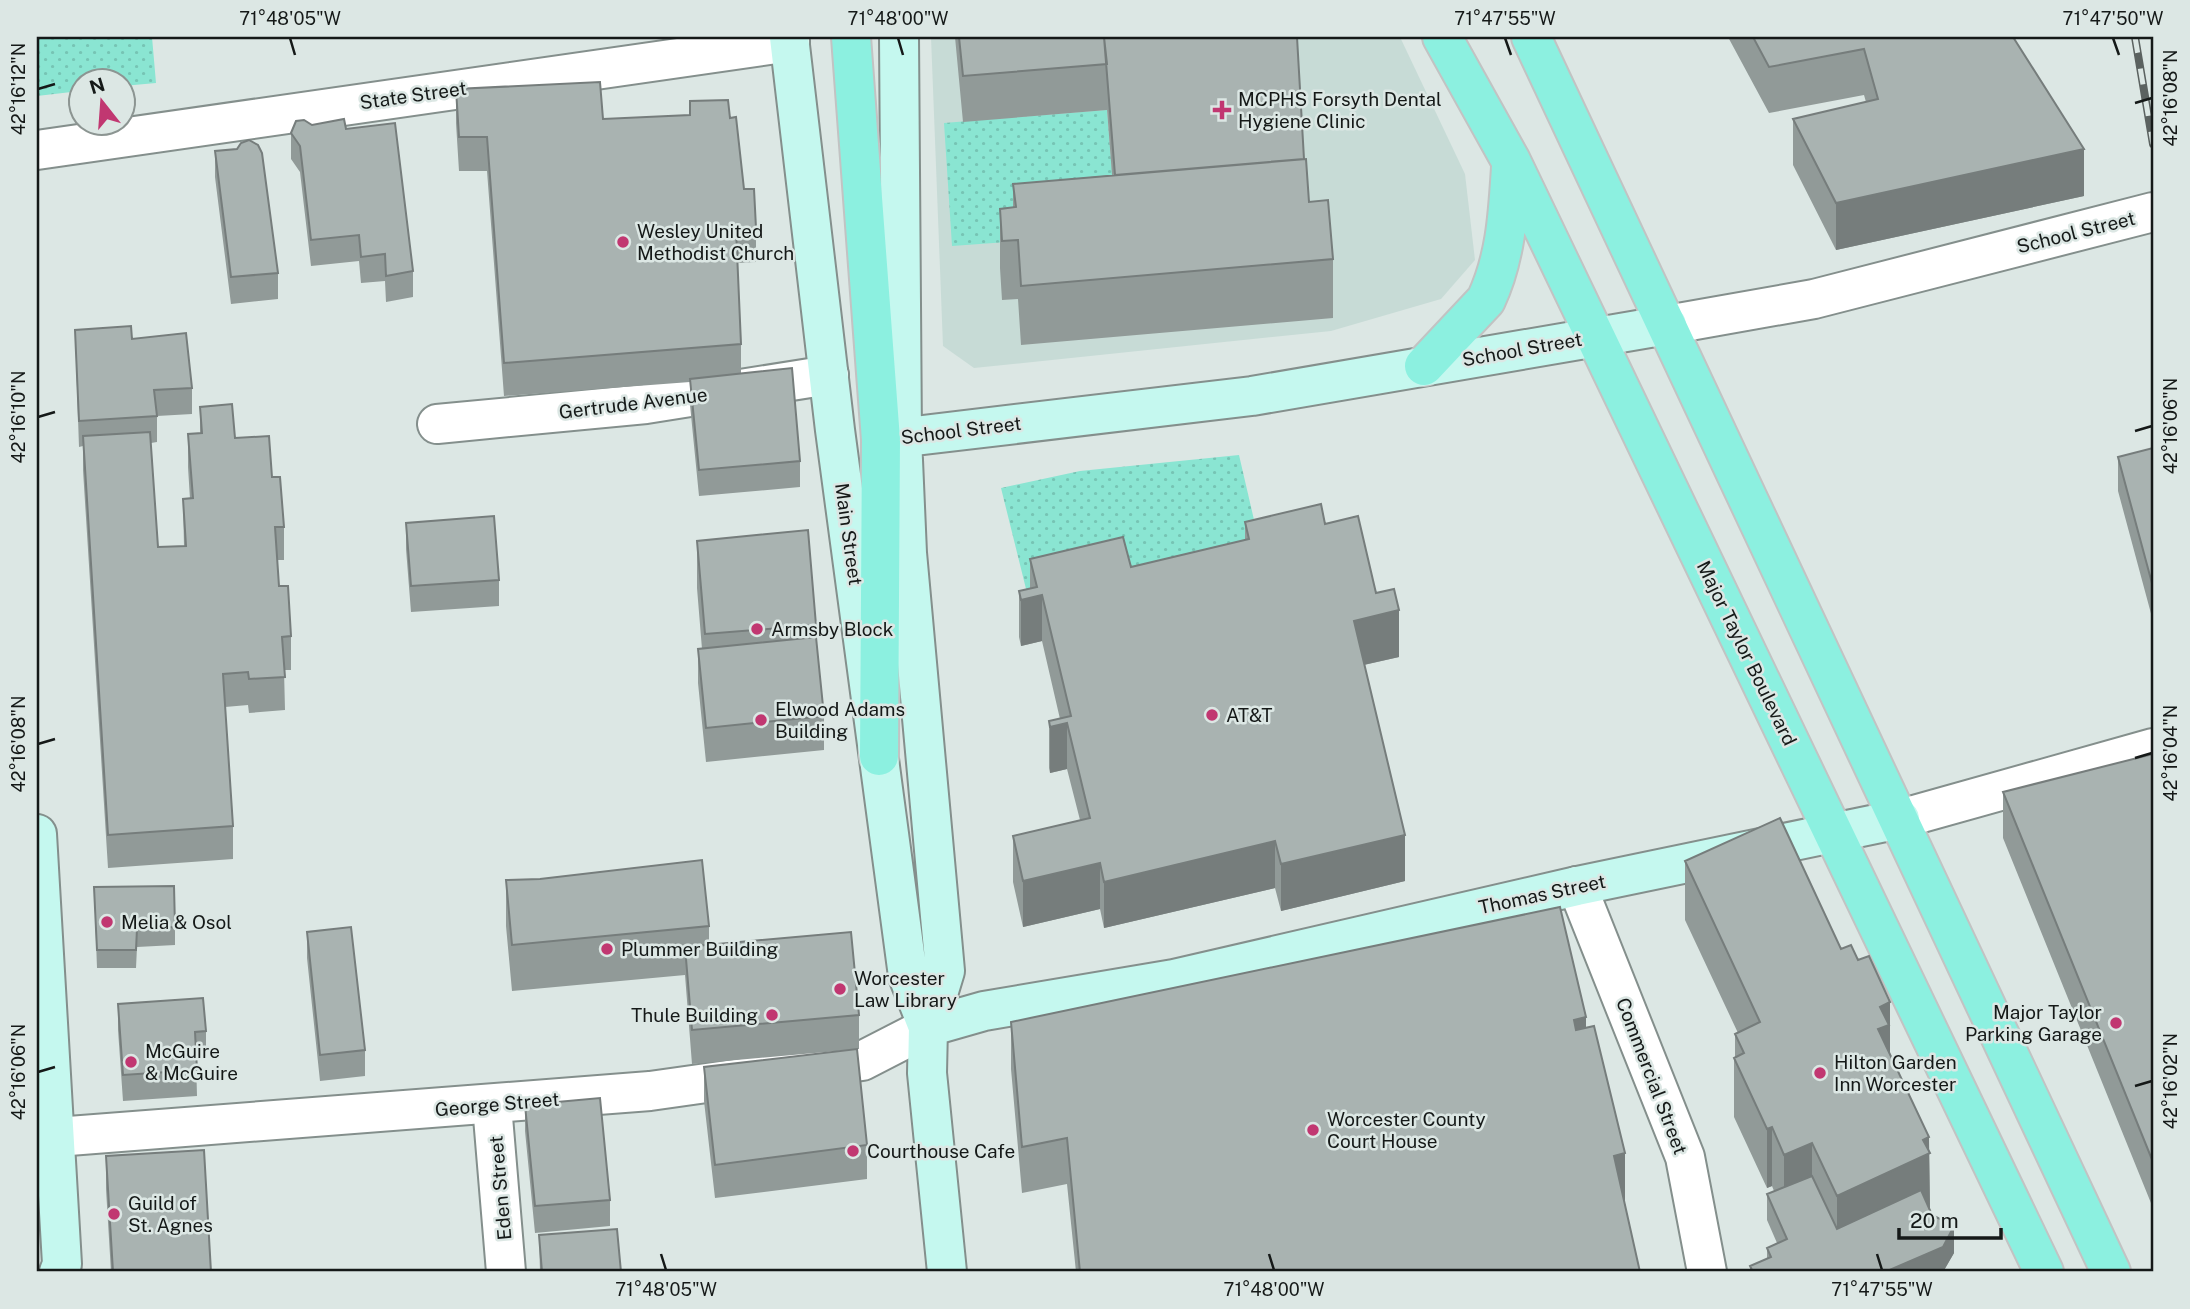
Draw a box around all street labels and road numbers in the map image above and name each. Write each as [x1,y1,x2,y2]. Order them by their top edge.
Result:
street label: State Street [358,77,468,113]
street label: School Street [2015,207,2137,257]
street label: School Street [1460,328,1584,370]
street label: Gertrude Avenue [557,383,709,423]
street label: School Street [899,412,1023,448]
street label: Main Street [831,481,867,587]
street label: Major Taylor Boulevard [1693,557,1801,749]
street label: Thomas Street [1476,870,1608,918]
street label: Commercial Street [1612,995,1692,1157]
street label: George Street [434,1088,560,1120]
street label: Eden Street [484,1135,516,1241]

